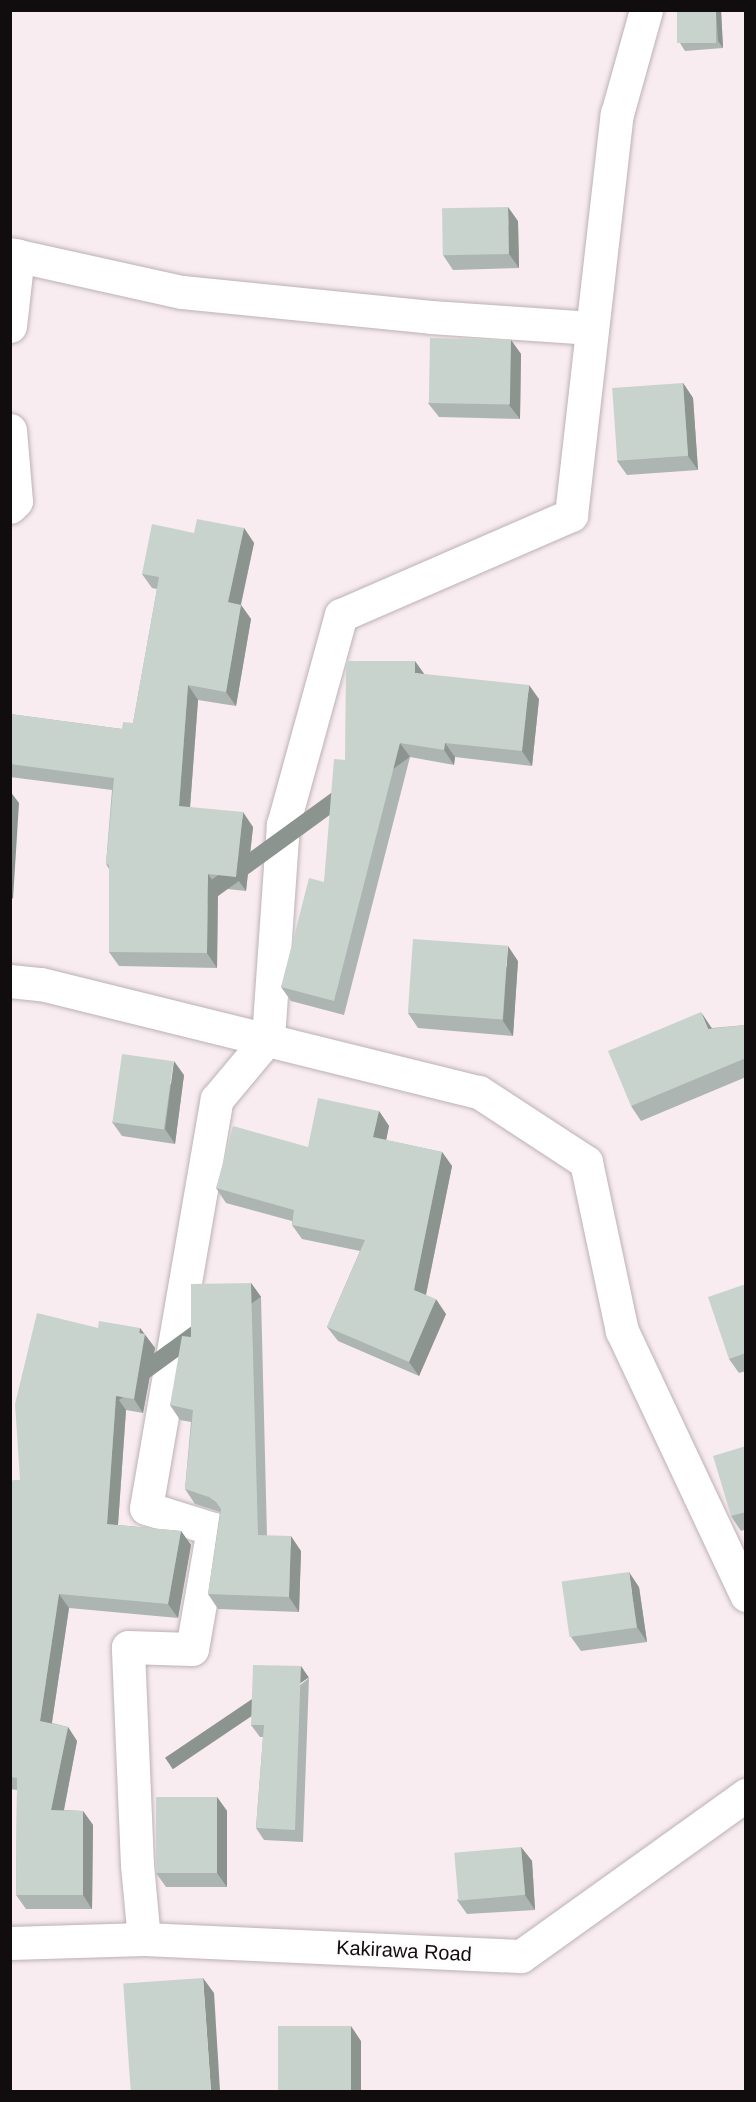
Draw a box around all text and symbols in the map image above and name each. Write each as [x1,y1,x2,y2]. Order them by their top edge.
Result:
street label: Kakirawa Road [336,1935,472,1967]

